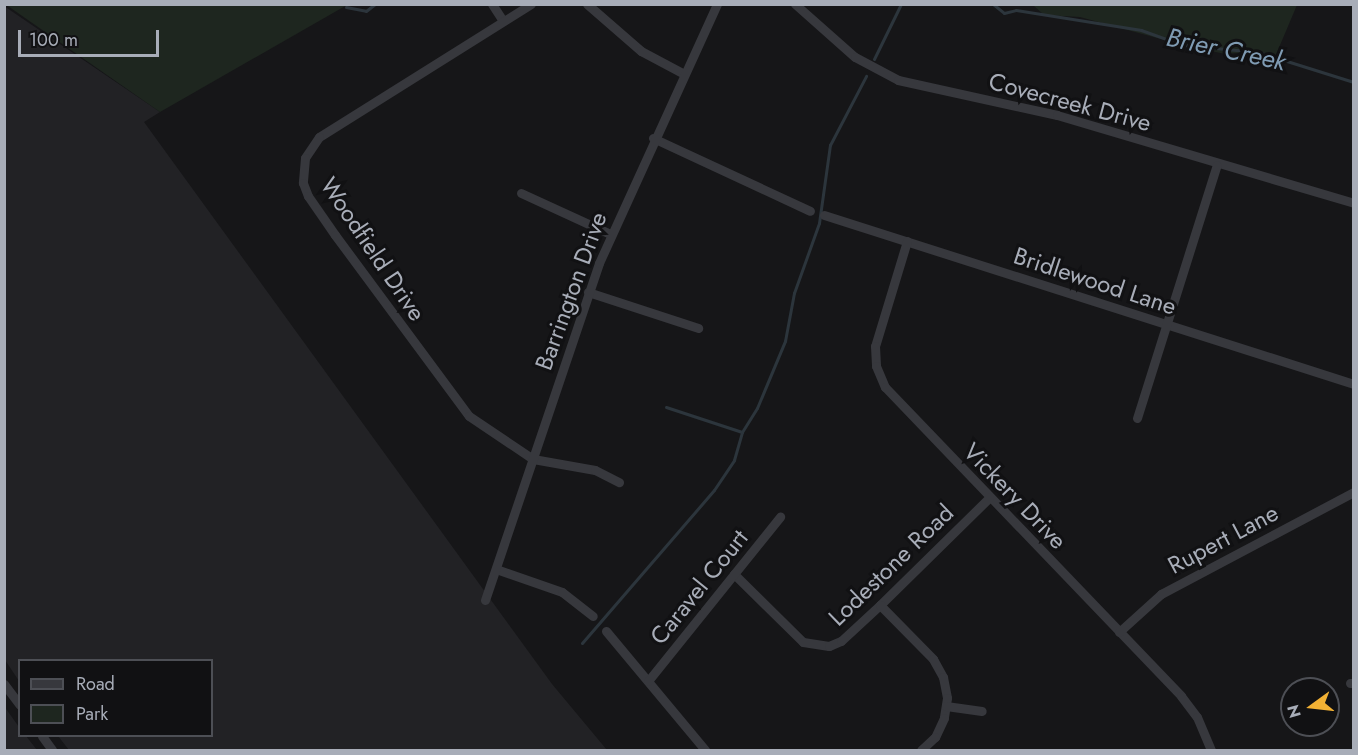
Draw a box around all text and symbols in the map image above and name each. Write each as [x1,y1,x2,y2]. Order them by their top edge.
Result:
scale bar [21,18,162,56]
water label: Brier Creek [1163,22,1289,78]
text: 100 m [29,27,78,53]
street label: Covecreek Drive [986,66,1154,138]
street label: Woodfield Drive [314,172,432,326]
street label: Barrington Drive [529,208,613,374]
street label: Bridlewood Lane [1010,241,1180,321]
street label: Vickery Drive [957,437,1073,555]
street label: Lodestone Road [823,498,959,632]
street label: Rupert Lane [1163,498,1283,580]
street label: Caravel Court [644,524,754,650]
legend [18,659,213,737]
text: Road [76,671,115,697]
north arrow [1280,677,1340,737]
text: Park [76,701,108,727]
text: N [1281,702,1307,720]

